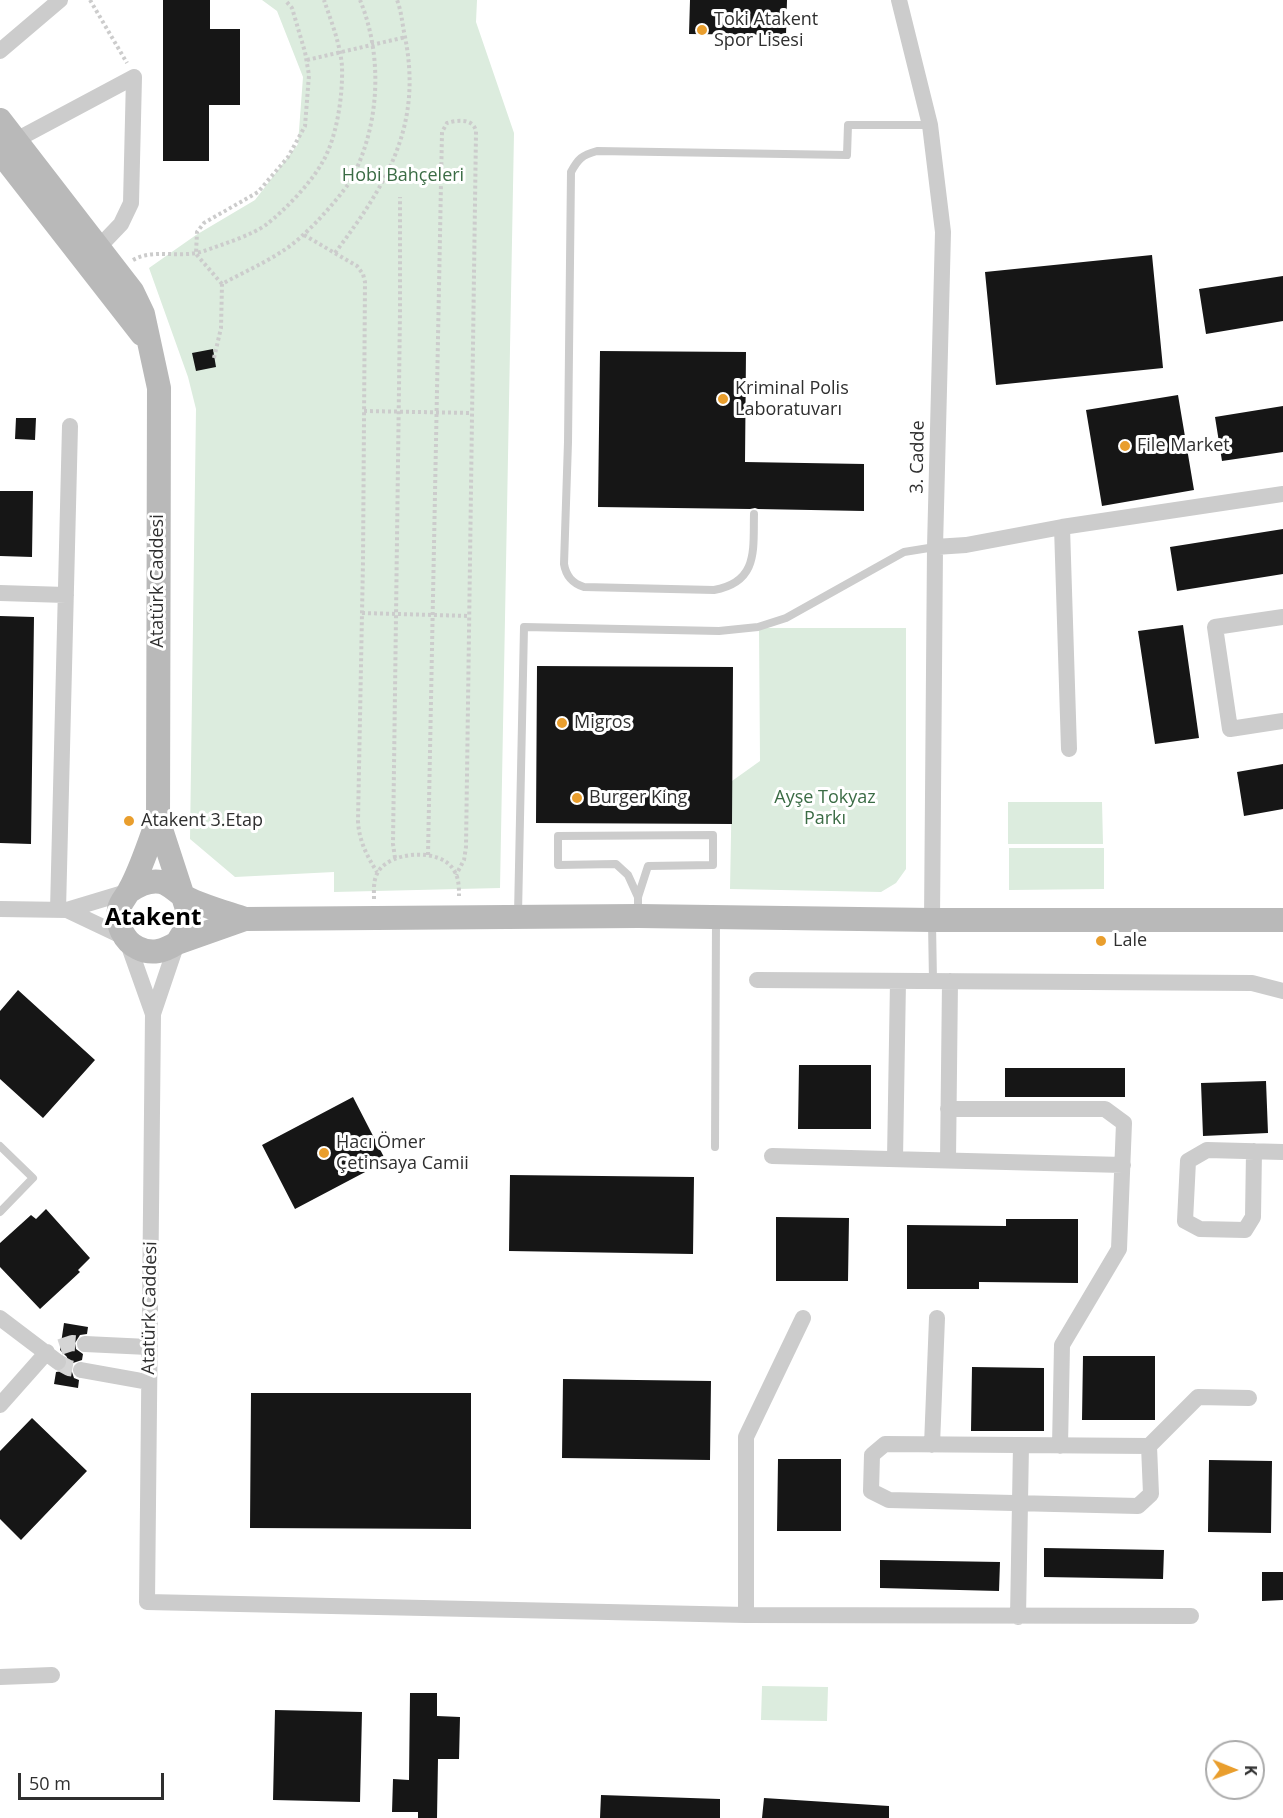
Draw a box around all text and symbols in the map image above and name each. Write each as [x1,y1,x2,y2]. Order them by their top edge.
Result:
place label: Toki Atakent Spor Lisesi [714,9,818,52]
marker: Toki Atakent Spor Lisesi [695,23,709,37]
park label: Hobi Bahçeleri [342,165,464,187]
place label: Kriminal Polis Laboratuvarı [735,378,849,420]
marker: Kriminal Polis Laboratuvarı [716,392,730,406]
street label: 3. Cadde [907,420,929,494]
place label: File Market [1137,435,1230,457]
marker: File Market [1118,439,1132,453]
street label: Atatürk Caddesi [147,514,169,648]
place label: Migros [574,712,631,734]
marker: Migros [555,716,569,730]
place label: Burger King [589,787,687,809]
park label: Ayşe Tokyaz Parkı [774,787,876,830]
marker: Burger King [570,791,584,805]
place label: Atakent 3.Etap [141,810,263,832]
marker: Atakent 3.Etap [122,814,136,828]
district label: Atakent [105,904,201,932]
place label: Lale [1113,930,1147,952]
marker: Lale [1094,934,1108,948]
place label: Hacı Ömer Çetinsaya Camii [336,1132,469,1174]
marker: Hacı Ömer Çetinsaya Camii [317,1146,331,1160]
street label: Atatürk Caddesi [138,1241,162,1375]
north arrow [1205,1740,1265,1800]
scale bar [21,1761,166,1799]
text: K [1240,1765,1262,1776]
text: 50 m [29,1771,71,1795]

